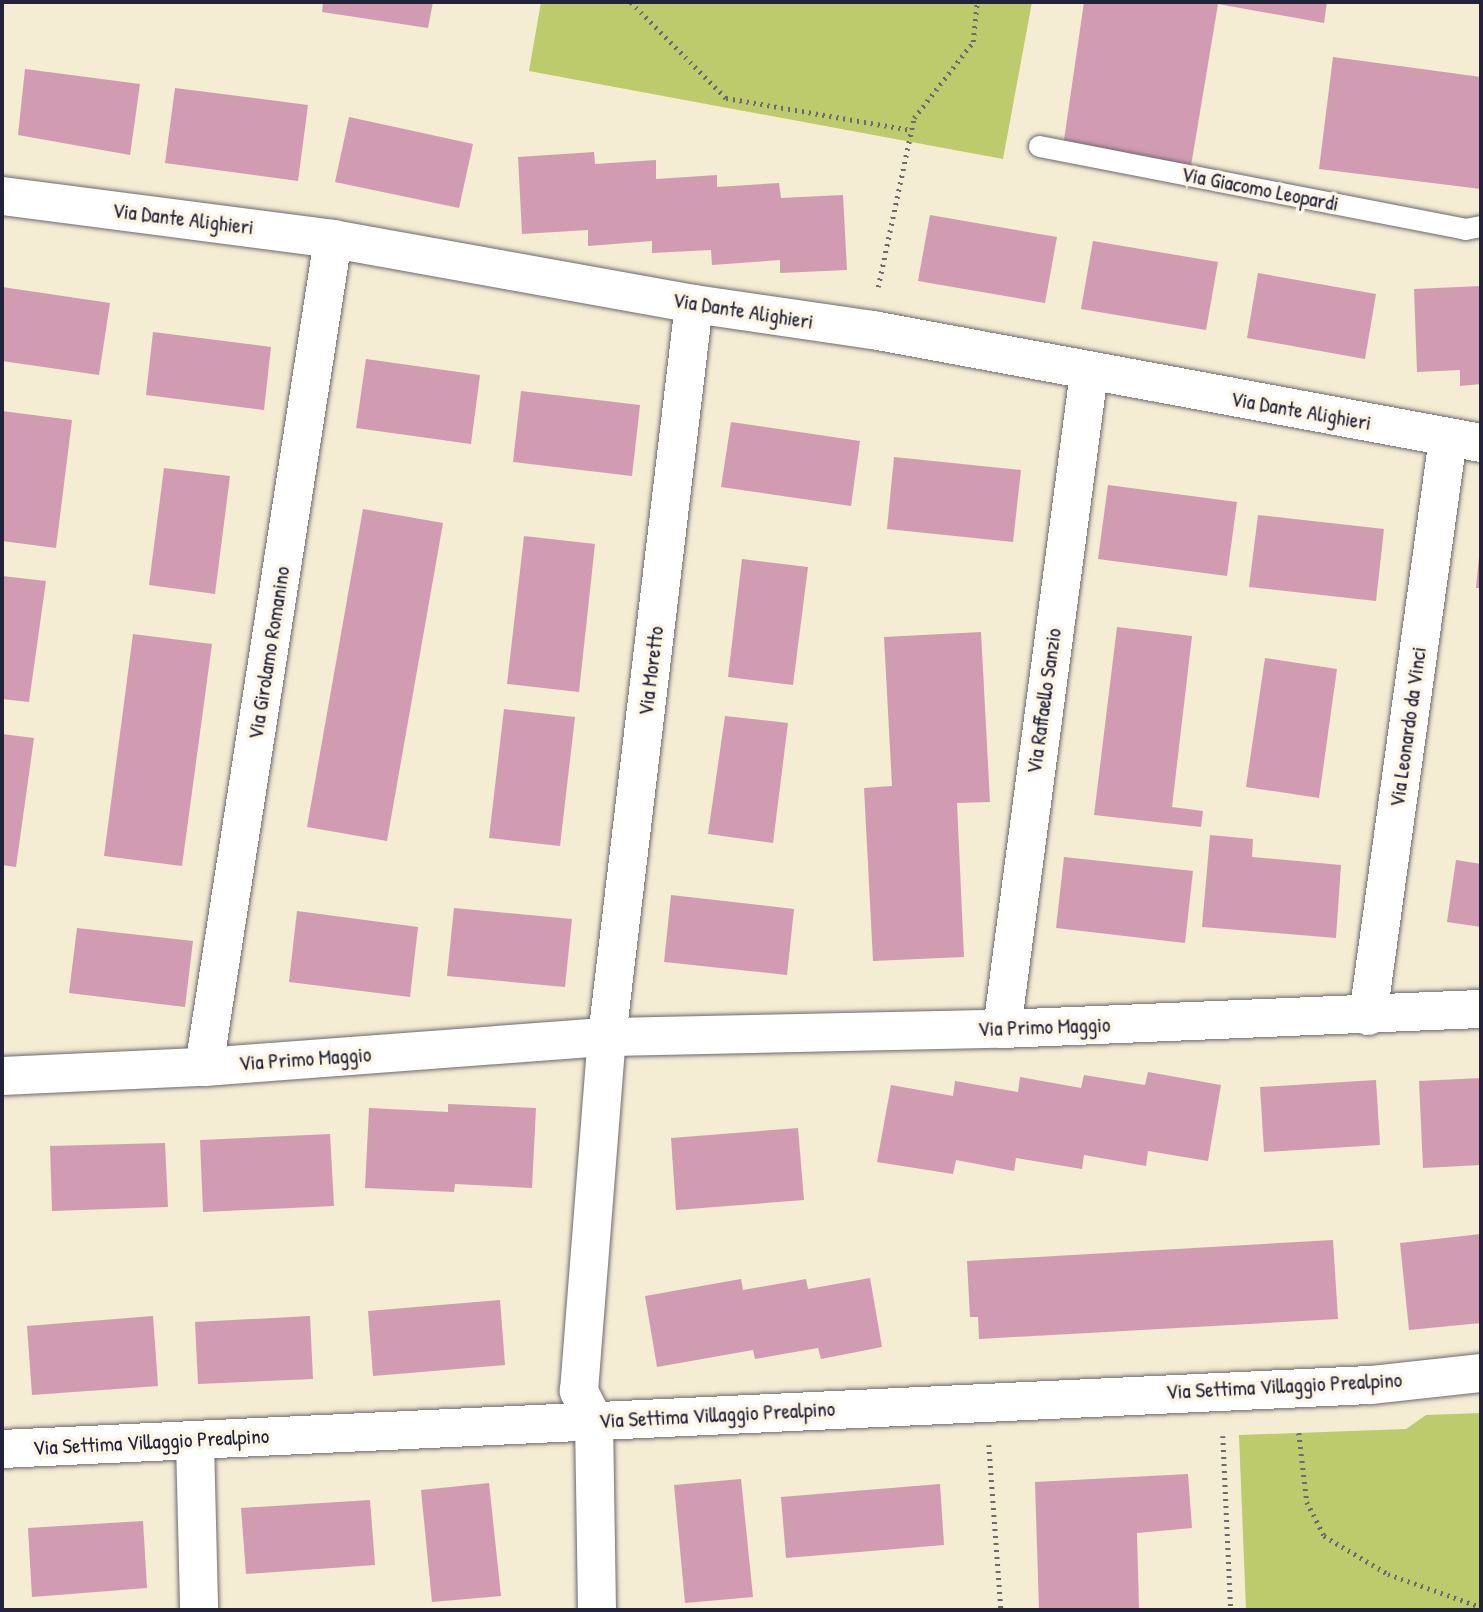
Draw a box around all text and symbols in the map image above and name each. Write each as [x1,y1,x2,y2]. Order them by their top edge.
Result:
street label: Via Giacomo Leopardi [1179,161,1341,217]
street label: Via Dante Alighieri [111,198,255,240]
street label: Via Dante Alighieri [671,287,815,335]
street label: Via Dante Alighieri [1229,386,1373,436]
street label: Via Girolamo Romanino [243,565,295,741]
street label: Via Moretto [633,625,669,717]
street label: Via Raffaello Sanzio [1021,627,1067,775]
street label: Via Leonardo da Vinci [1384,645,1432,809]
street label: Via Primo Maggio [977,1012,1111,1042]
street label: Via Primo Maggio [238,1042,372,1076]
street label: Via Settima Villaggio Prealpino [1165,1367,1403,1405]
street label: Via Settima Villaggio Prealpino [598,1396,836,1434]
street label: Via Settima Villaggio Prealpino [32,1423,270,1461]

